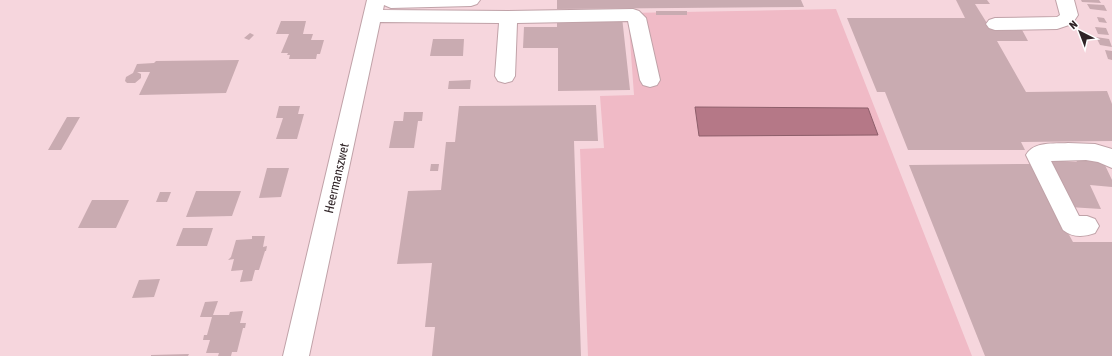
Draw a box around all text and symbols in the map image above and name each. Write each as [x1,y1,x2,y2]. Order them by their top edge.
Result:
north arrow [1060,12,1100,52]
text: N [1067,18,1080,31]
street label: Heermanszwet [321,141,352,215]

